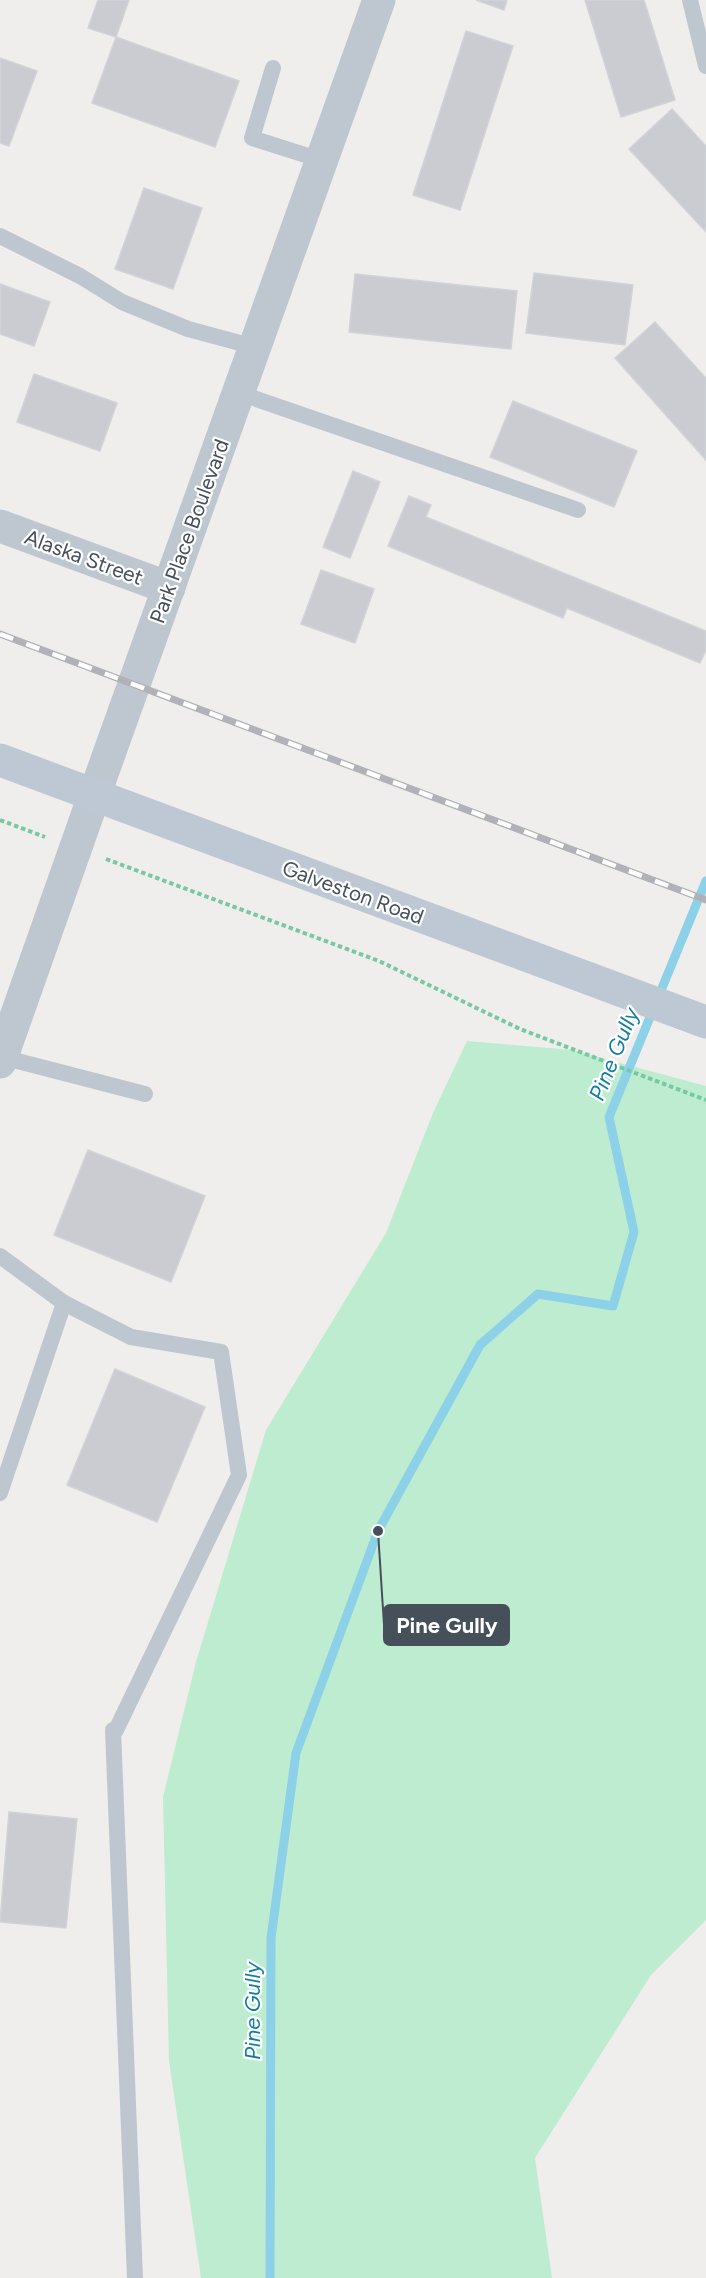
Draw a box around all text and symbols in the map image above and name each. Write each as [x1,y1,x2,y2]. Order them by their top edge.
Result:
street label: Park Place Boulevard [144,436,234,626]
street label: Alaska Street [21,524,147,590]
street label: Galveston Road [279,855,427,929]
water label: Pine Gully [583,1002,645,1104]
callout: Pine Gully [384,1605,509,1645]
text: Pine Gully [396,1612,498,1639]
water label: Pine Gully [239,1961,266,2060]

